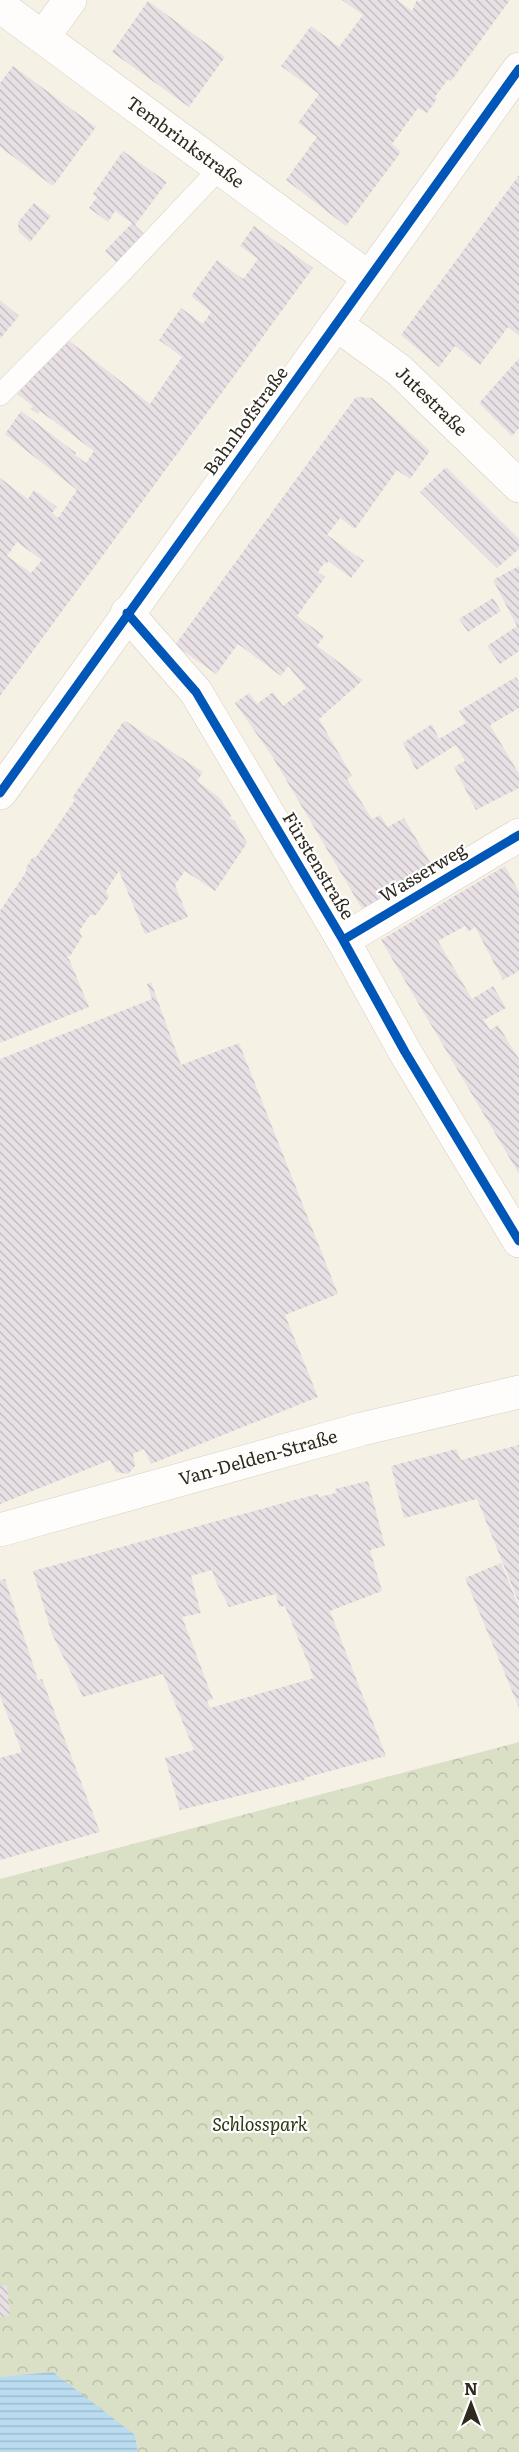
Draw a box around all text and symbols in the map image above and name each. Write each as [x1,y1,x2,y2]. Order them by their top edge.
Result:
street label: Tembrinkstraße [121,89,251,194]
street label: Jutestraße [390,359,475,442]
street label: Bahnhofstraße [196,360,294,480]
street label: Fürstenstraße [276,806,362,924]
street label: Wasserweg [374,835,472,908]
street label: Van-Delden-Straße [175,1422,340,1492]
park label: Schlosspark [212,2110,308,2137]
north arrow [441,2374,501,2434]
text: N [464,2376,478,2400]

